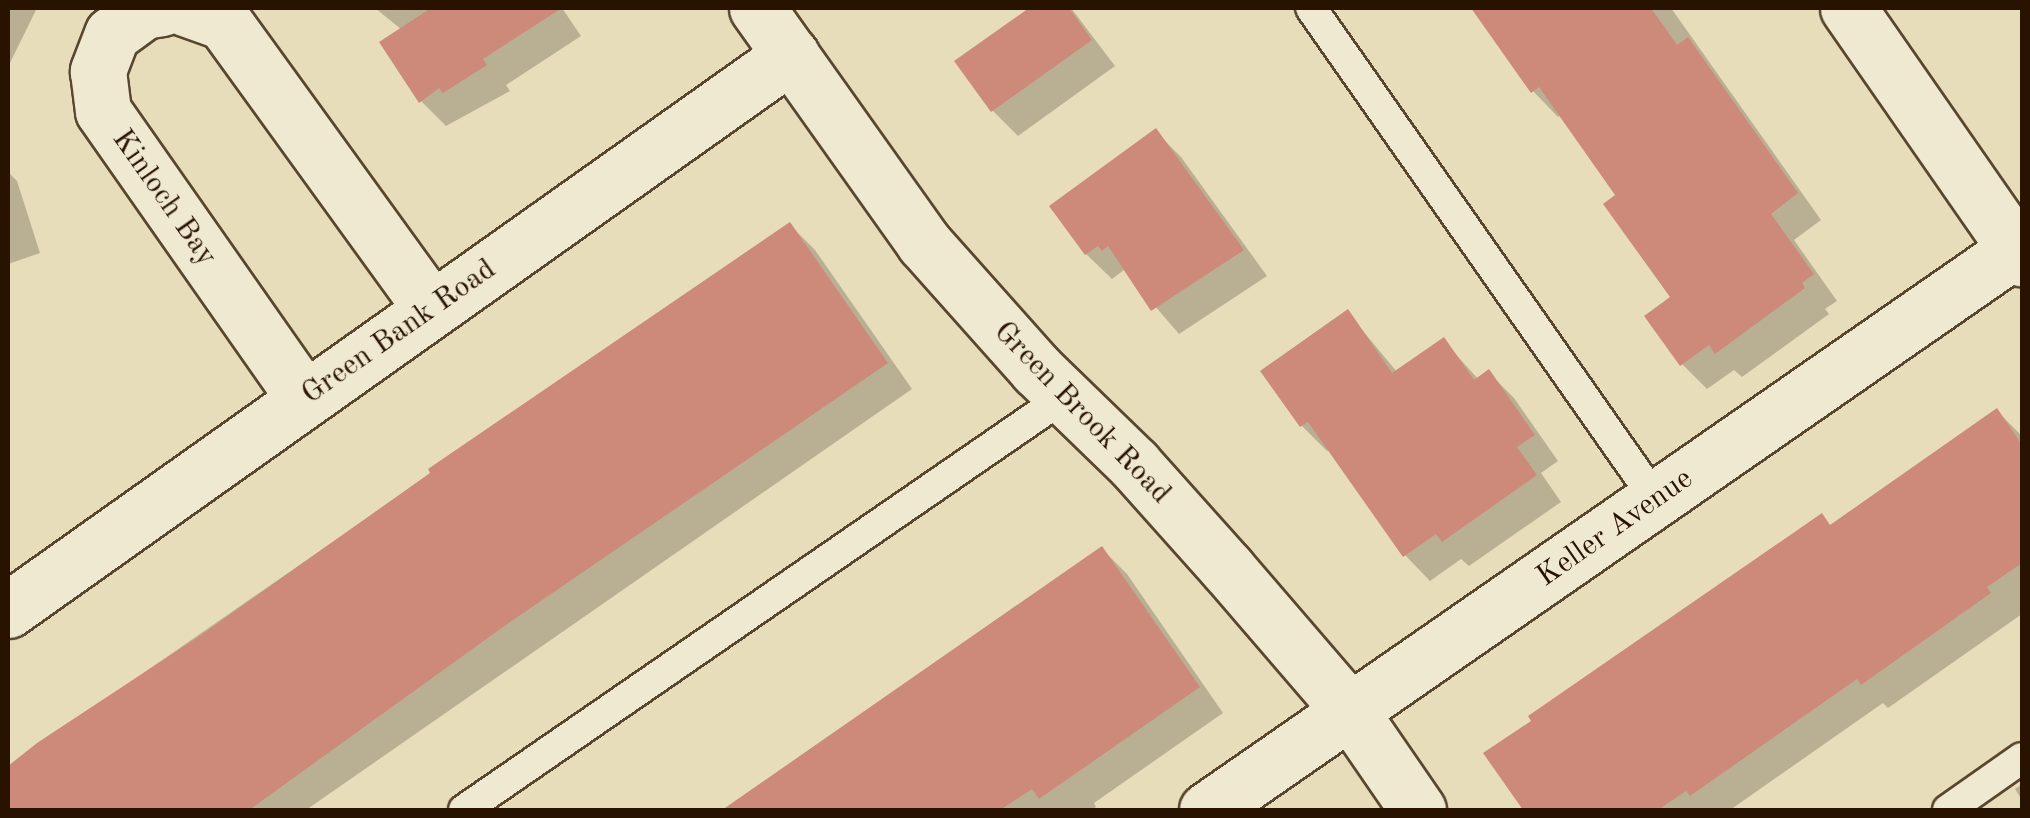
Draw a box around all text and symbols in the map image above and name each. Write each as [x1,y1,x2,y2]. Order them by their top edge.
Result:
street label: Kinloch Bay [104,123,224,273]
street label: Green Bank Road [295,252,503,412]
street label: Green Brook Road [986,314,1178,512]
street label: Keller Avenue [1530,461,1700,595]

